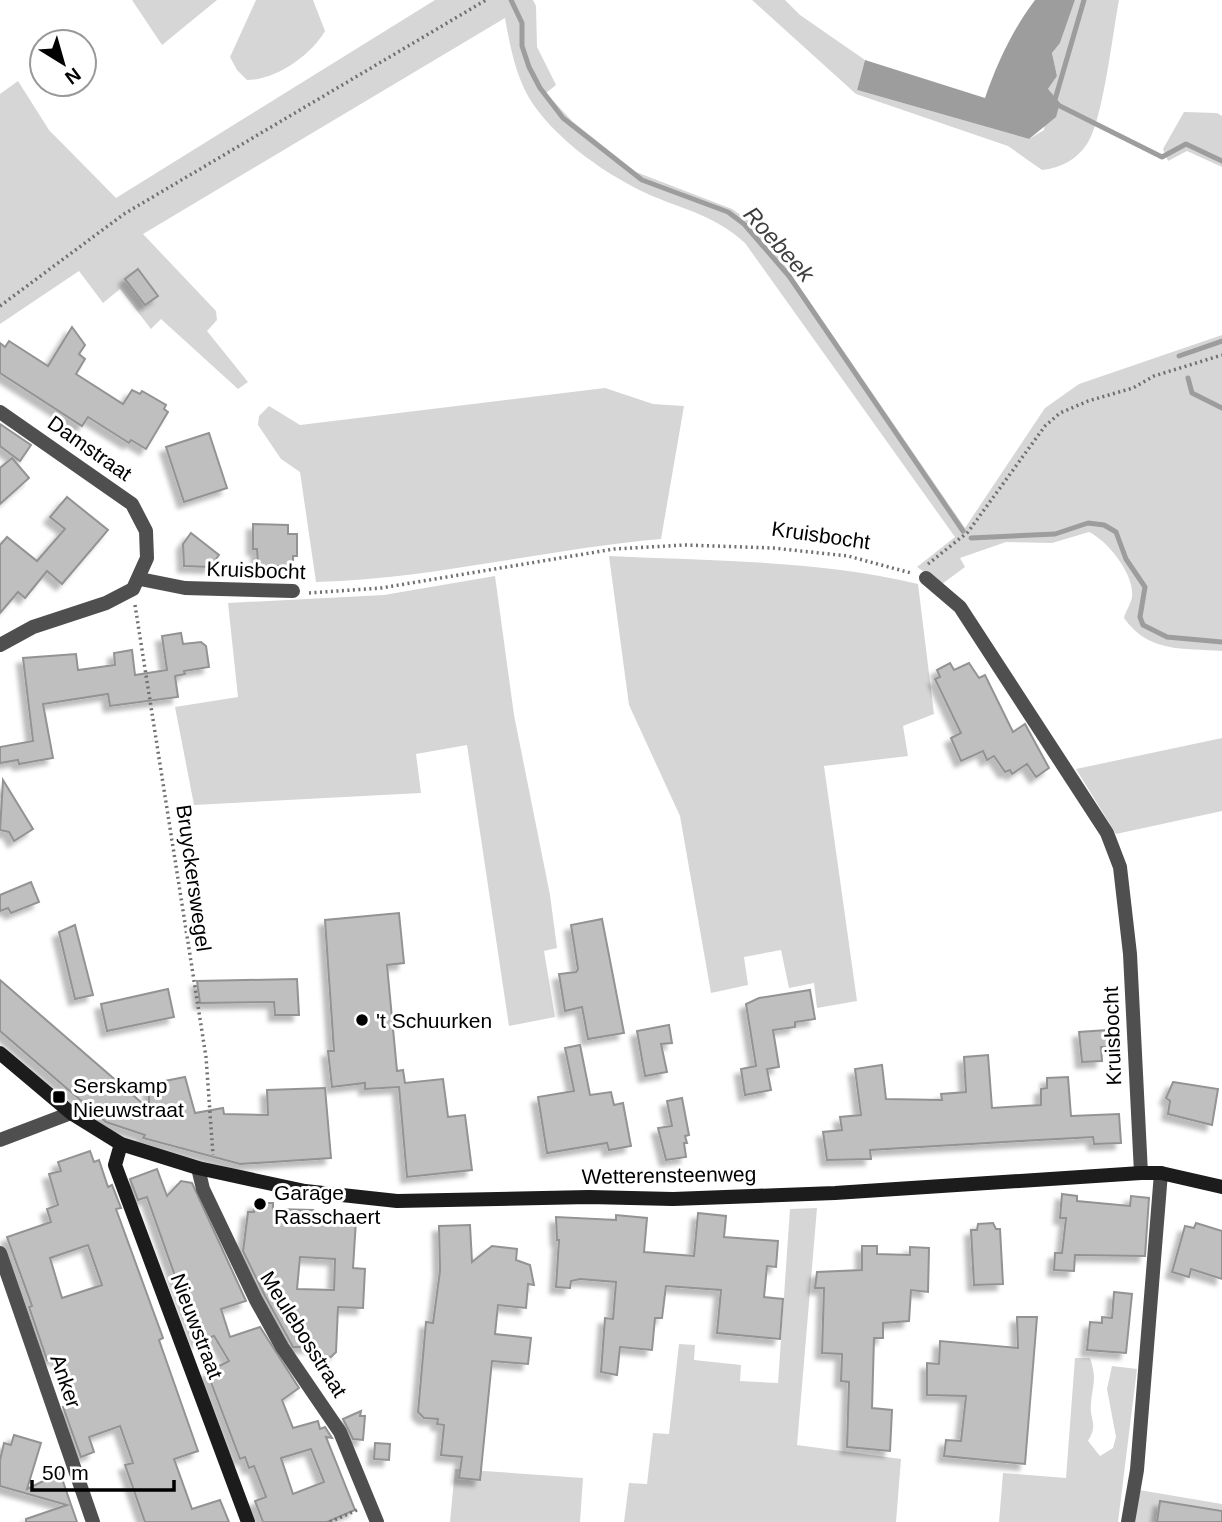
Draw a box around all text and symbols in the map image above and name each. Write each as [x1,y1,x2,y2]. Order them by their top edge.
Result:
north arrow [28,28,98,98]
text: N [61,64,85,89]
water label: Roebeek [739,201,820,288]
street label: Damstraat [44,411,136,485]
street label: Kruisbocht [770,517,872,553]
street label: Kruisbocht [206,557,306,583]
street label: Bruyckerswegel [172,803,216,953]
street label: Kruisbocht [1099,986,1125,1086]
place label: 't Schuurken [376,1009,492,1032]
marker: 't Schuurken [354,1012,370,1028]
place label: Serskamp Nieuwstraat [73,1074,184,1121]
marker: Serskamp Nieuwstraat [51,1089,67,1105]
street label: Wetterensteenweg [581,1162,757,1188]
place label: Garage Rasschaert [274,1181,380,1228]
marker: Garage Rasschaert [252,1196,268,1212]
street label: Meulebosstraat [256,1267,352,1401]
street label: Nieuwstraat [166,1270,228,1382]
street label: Anker [46,1351,86,1411]
scale bar [32,1448,173,1492]
text: 50 m [42,1461,89,1484]

